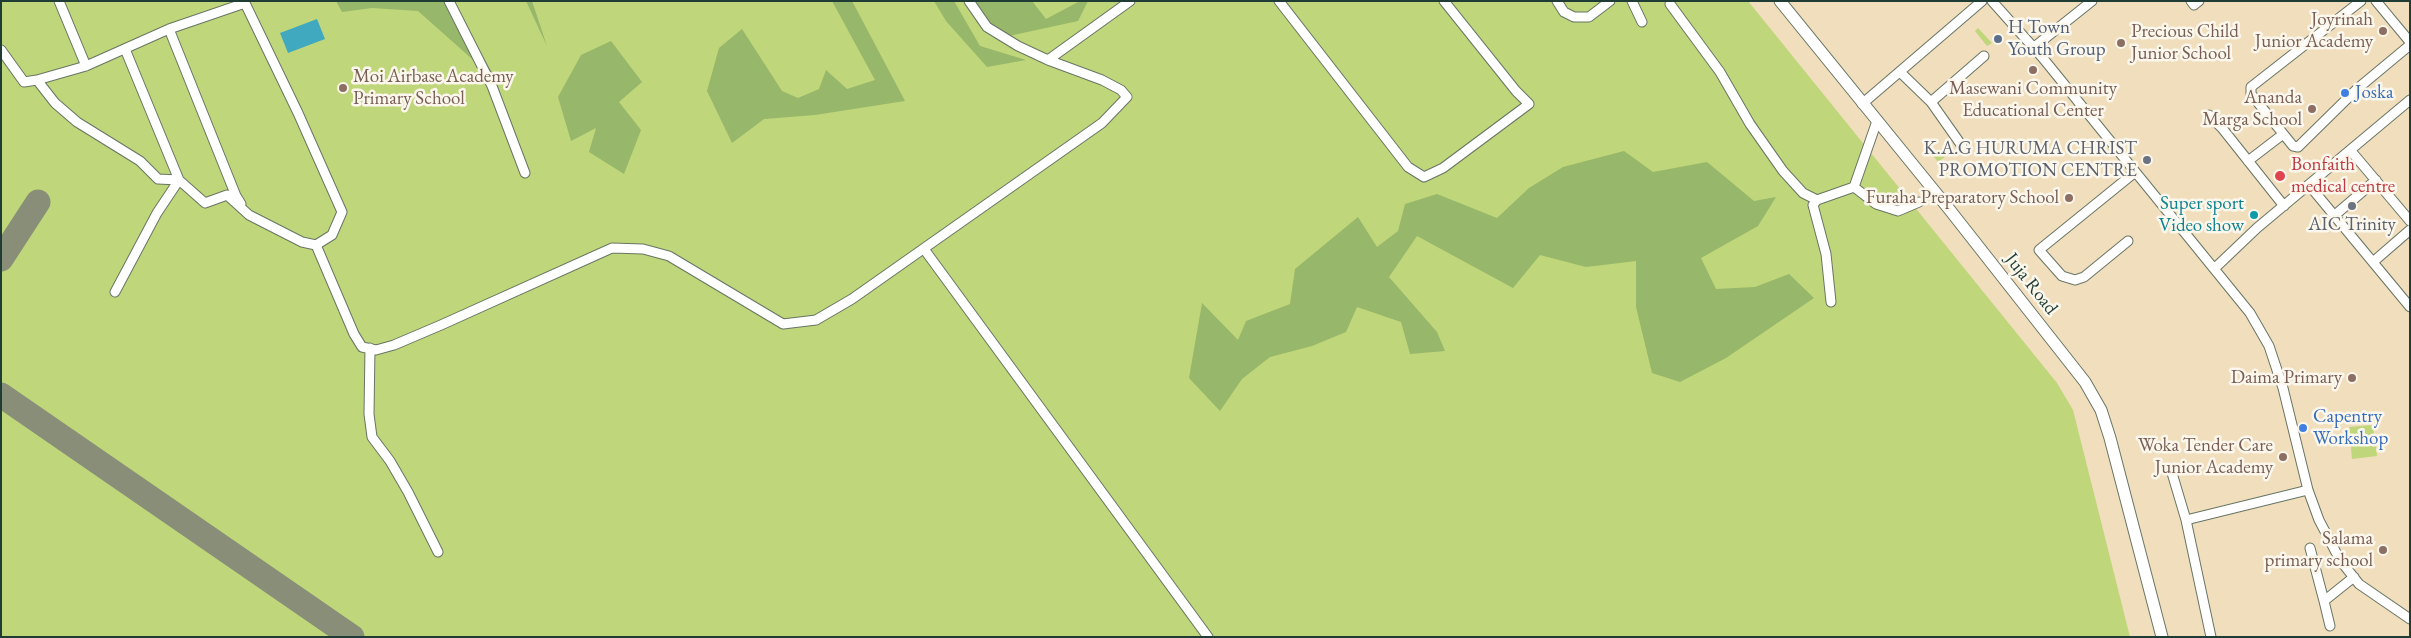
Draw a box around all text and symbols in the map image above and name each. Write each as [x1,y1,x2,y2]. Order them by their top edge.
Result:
place label: Joyrinah Junior Academy [2255,9,2373,53]
place label: H Town Youth Group [2008,17,2106,61]
place label: Precious Child Junior School [2131,21,2239,65]
marker: Joyrinah Junior Academy [2377,25,2389,37]
marker: H Town Youth Group [1992,33,2004,45]
marker: Precious Child Junior School [2115,37,2127,49]
marker: Masewani Community Educational Center [2027,64,2039,76]
place label: Moi Airbase Academy Primary School [353,66,514,110]
place label: Masewani Community Educational Center [1949,78,2117,122]
marker: Moi Airbase Academy Primary School [337,82,349,94]
place label: Joska [2355,82,2393,104]
place label: Ananda Marga School [2202,87,2302,131]
marker: Joska [2339,87,2351,99]
marker: Ananda Marga School [2306,103,2318,115]
place label: K.A.G HURUMA CHRIST PROMOTION CENTRE [1924,138,2137,182]
marker: K.A.G HURUMA CHRIST PROMOTION CENTRE [2141,154,2153,166]
place label: Bonfaith medical centre [2291,154,2395,198]
marker: Bonfaith medical centre [2273,169,2287,183]
place label: Furaha Preparatory School [1866,187,2059,209]
marker: Furaha Preparatory School [2063,192,2075,204]
place label: Super sport Video show [2159,193,2244,237]
marker: AIC Trinity [2346,200,2358,212]
marker: Super sport Video show [2248,209,2260,221]
place label: AIC Trinity [2308,214,2396,236]
street label: Juja Road [2000,249,2062,319]
place label: Daima Primary [2231,367,2342,389]
marker: Daima Primary [2346,372,2358,384]
place label: Capentry Workshop [2313,406,2388,450]
marker: Capentry Workshop [2297,422,2309,434]
place label: Woka Tender Care Junior Academy [2138,435,2273,479]
marker: Woka Tender Care Junior Academy [2277,451,2289,463]
place label: Salama primary school [2265,528,2373,572]
marker: Salama primary school [2377,544,2389,556]

